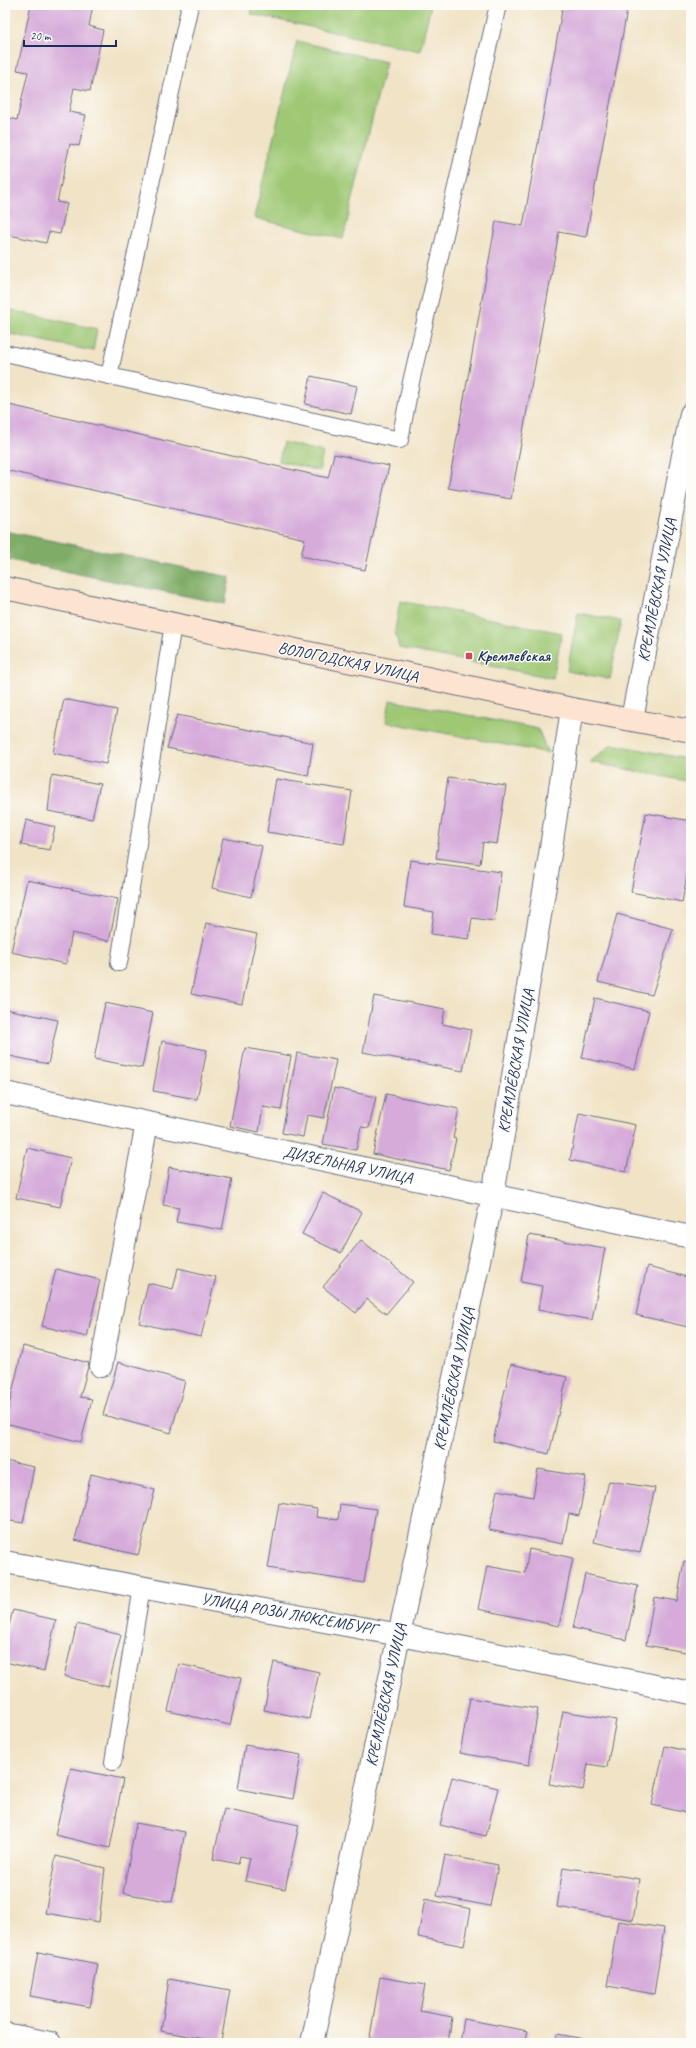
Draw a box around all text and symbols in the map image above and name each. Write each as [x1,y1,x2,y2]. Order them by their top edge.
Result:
scale bar [24,22,116,48]
text: 20 m [30,28,52,44]
street label: КРЕМЛЁВСКАЯ УЛИЦА [633,516,681,663]
street label: ВОЛОГОДСКАЯ УЛИЦА [276,637,421,687]
place label: Кремлевская [477,646,551,666]
marker: Кремлевская [464,651,474,661]
street label: КРЕМЛЁВСКАЯ УЛИЦА [494,987,539,1134]
street label: ДИЗЕЛЬНАЯ УЛИЦА [282,1142,415,1189]
street label: КРЕМЛЁВСКАЯ УЛИЦА [429,1305,479,1452]
street label: УЛИЦА РОЗЫ ЛЮКСЕМБУРГ [200,1589,382,1640]
street label: КРЕМЛЁВСКАЯ УЛИЦА [361,1621,411,1768]

